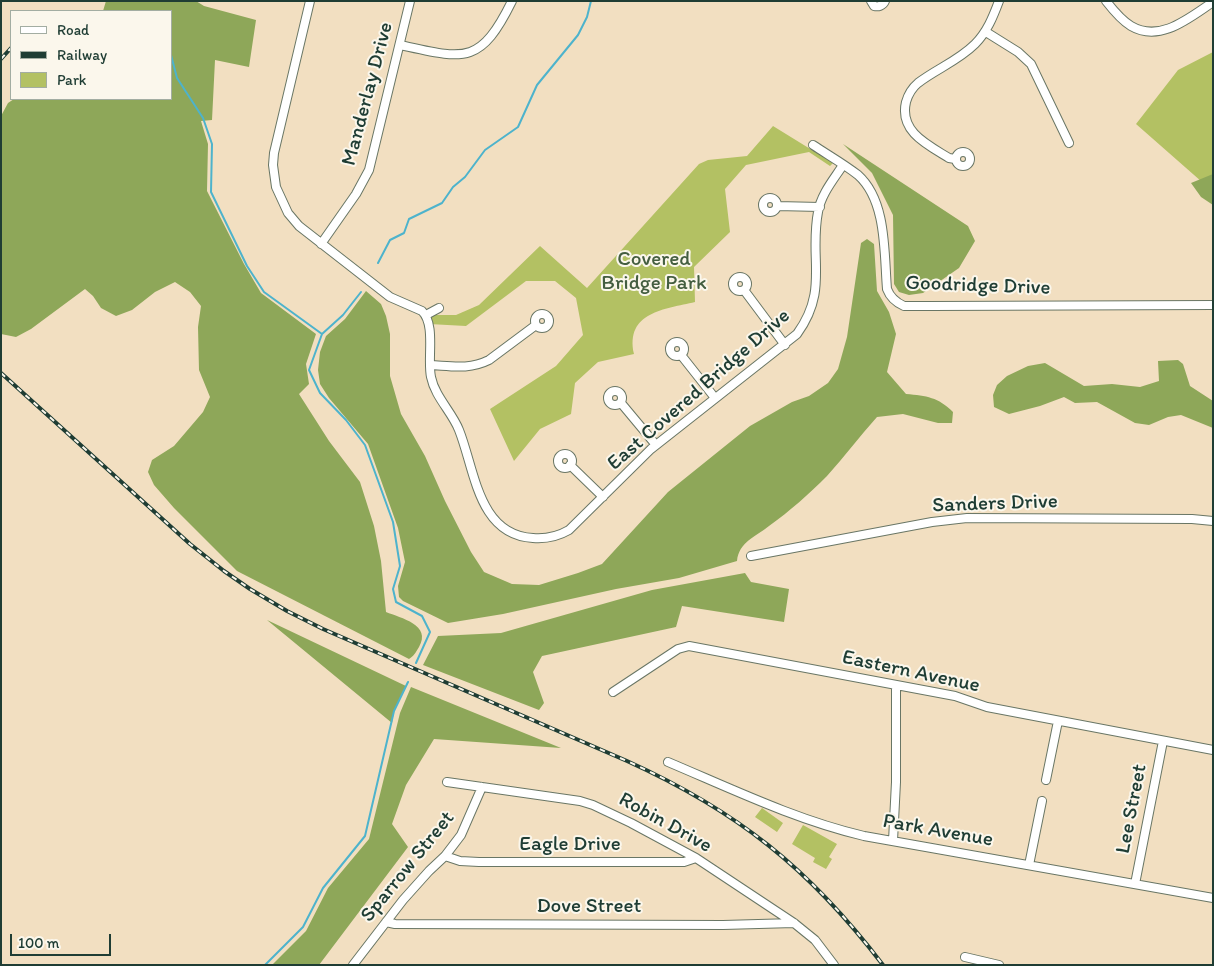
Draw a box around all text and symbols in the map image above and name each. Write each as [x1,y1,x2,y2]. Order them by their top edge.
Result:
legend [10,10,172,100]
street label: Manderlay Drive [337,19,399,169]
text: Road [57,21,89,39]
text: Railway [57,46,107,64]
text: Park [57,71,87,89]
park label: Covered Bridge Park [601,247,707,297]
street label: Goodridge Drive [905,271,1051,301]
street label: East Covered Bridge Drive [602,304,796,476]
street label: Sanders Drive [932,489,1058,519]
street label: Eastern Avenue [840,645,982,699]
street label: Lee Street [1111,762,1153,856]
street label: Robin Drive [614,787,716,859]
street label: Sparrow Street [356,806,460,928]
street label: Park Avenue [881,809,995,853]
street label: Eagle Drive [519,832,621,858]
street label: Dove Street [537,894,641,920]
scale bar [12,924,114,956]
text: 100 m [18,934,59,952]

